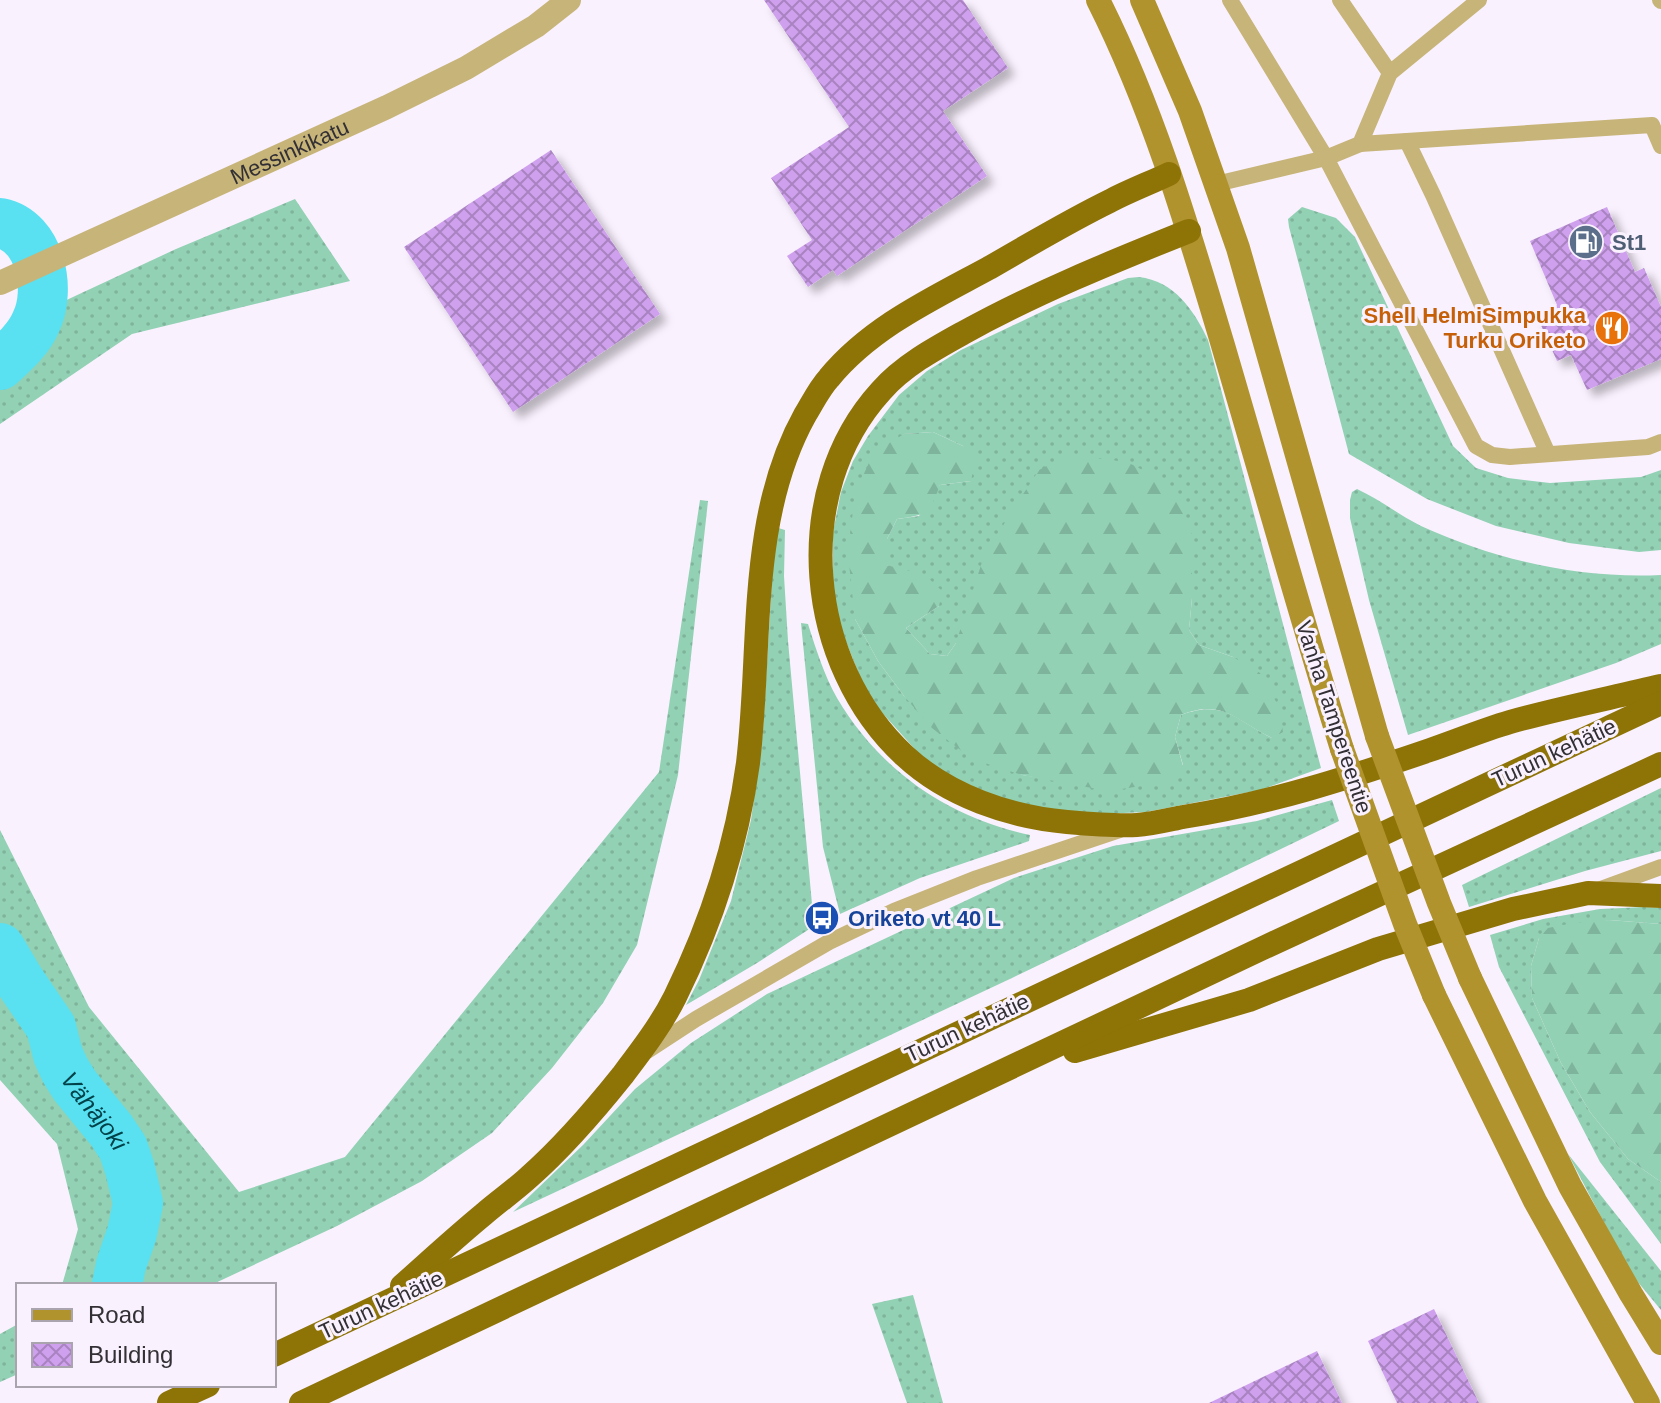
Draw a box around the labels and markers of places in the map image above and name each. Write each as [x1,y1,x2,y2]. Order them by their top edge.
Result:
fuel station icon: St1 [1567,223,1605,261]
place label: St1 [1612,230,1646,255]
place label: Shell HelmiSimpukka Turku Oriketo [1363,303,1587,353]
restaurant icon: Shell HelmiSimpukka Turku Oriketo [1593,309,1631,347]
bus stop icon: Oriketo vt 40 L [803,899,841,937]
place label: Oriketo vt 40 L [848,906,1001,931]

